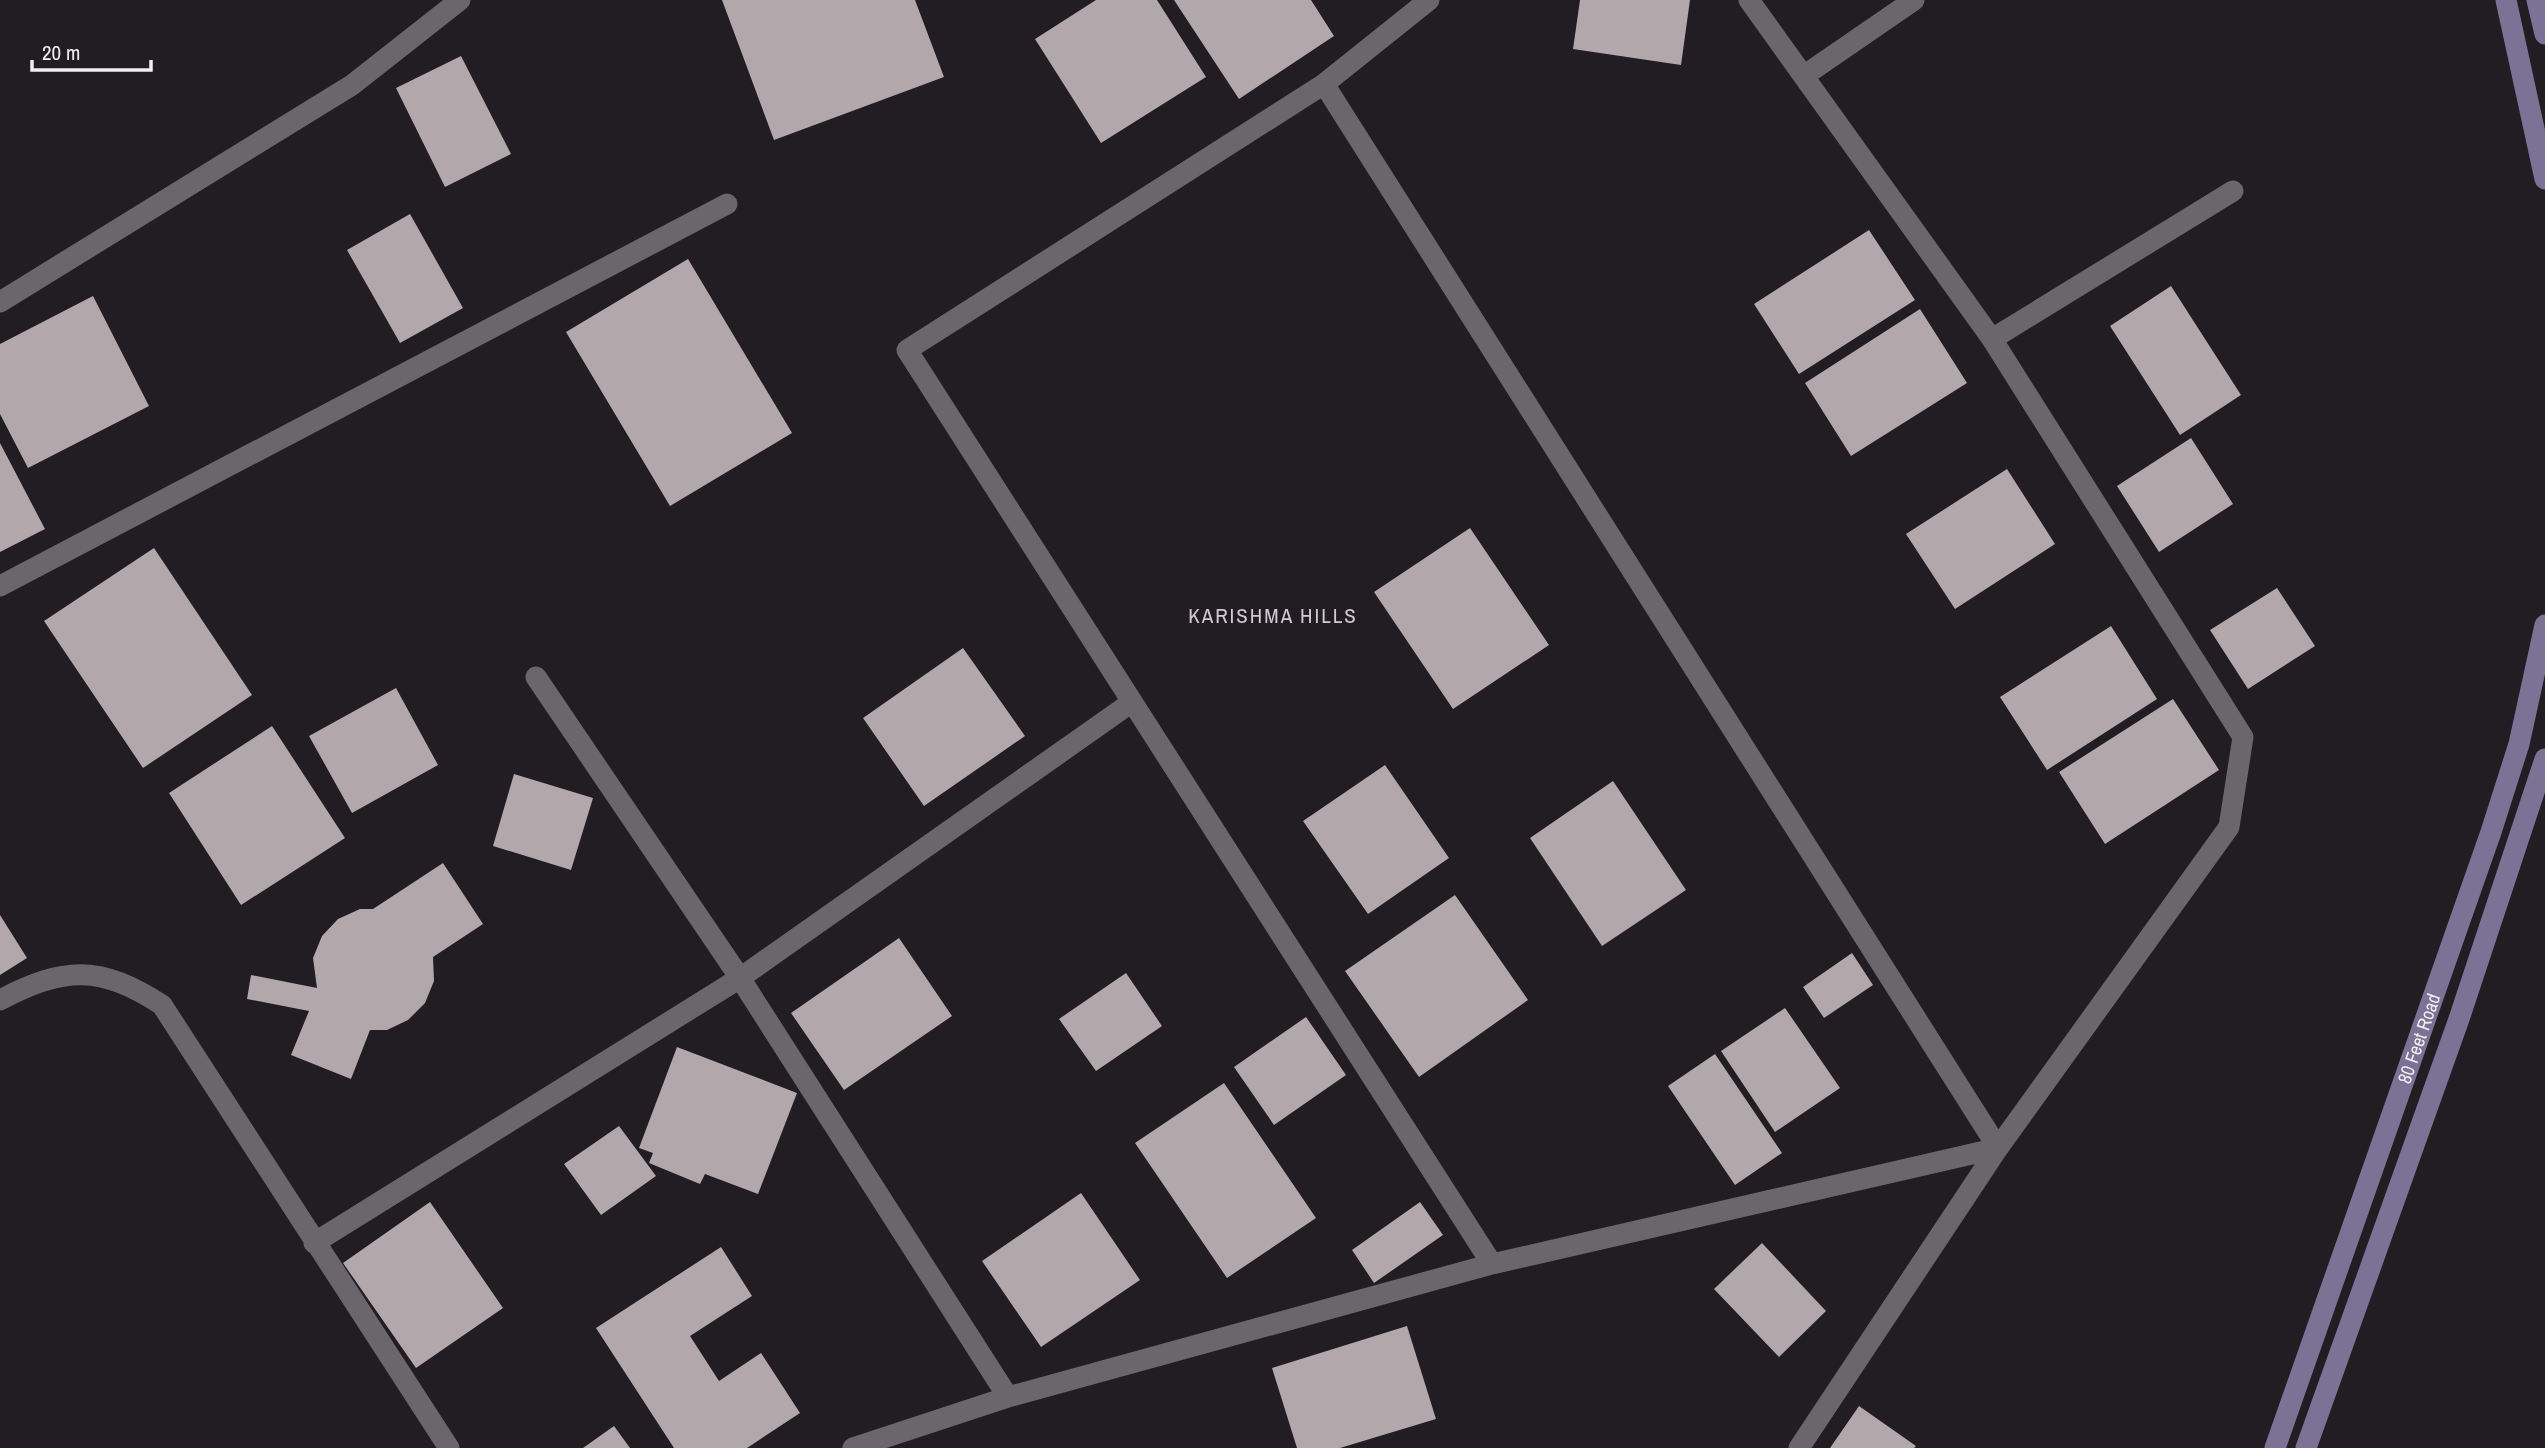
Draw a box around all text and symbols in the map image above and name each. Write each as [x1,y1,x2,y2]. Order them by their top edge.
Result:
scale bar [32,28,150,72]
text: 20 m [42,38,80,67]
district label: KARISHMA HILLS [1188,601,1358,630]
street label: 80 Feet Road [2391,990,2446,1087]

